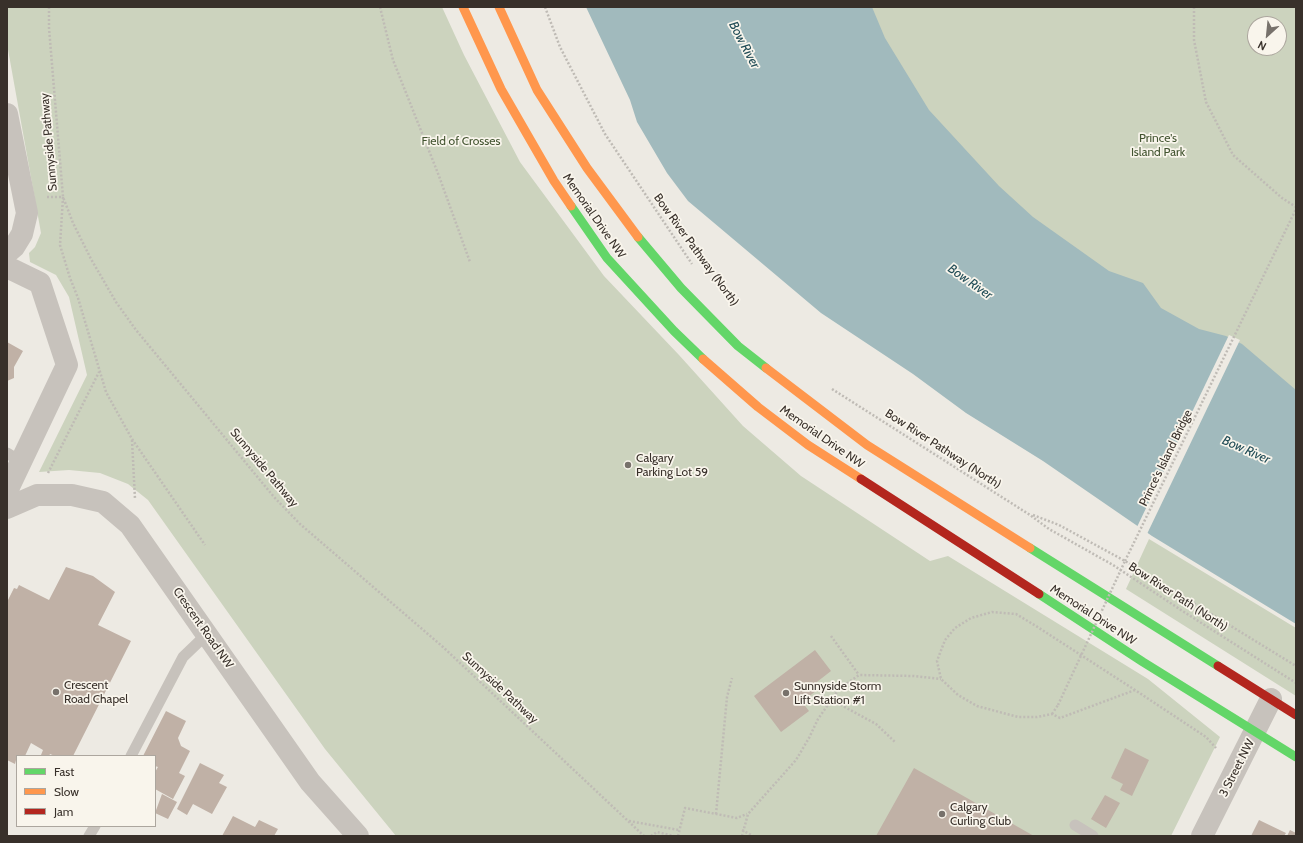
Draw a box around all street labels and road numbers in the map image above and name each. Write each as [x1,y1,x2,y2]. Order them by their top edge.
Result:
street label: Sunnyside Pathway [38,92,60,192]
street label: Memorial Drive NW [559,171,629,261]
street label: Bow River Pathway (North) [650,191,742,309]
street label: Memorial Drive NW [777,402,867,472]
street label: Bow River Pathway (North) [882,406,1004,492]
street label: Prince's Island Bridge [1136,407,1196,509]
street label: Sunnyside Pathway [227,426,301,510]
street label: Bow River Path (North) [1126,560,1230,634]
street label: Memorial Drive NW [1047,582,1139,648]
street label: Crescent Road NW [170,585,236,671]
street label: Sunnyside Pathway [459,649,541,727]
street label: 3 Street NW [1216,737,1258,799]

